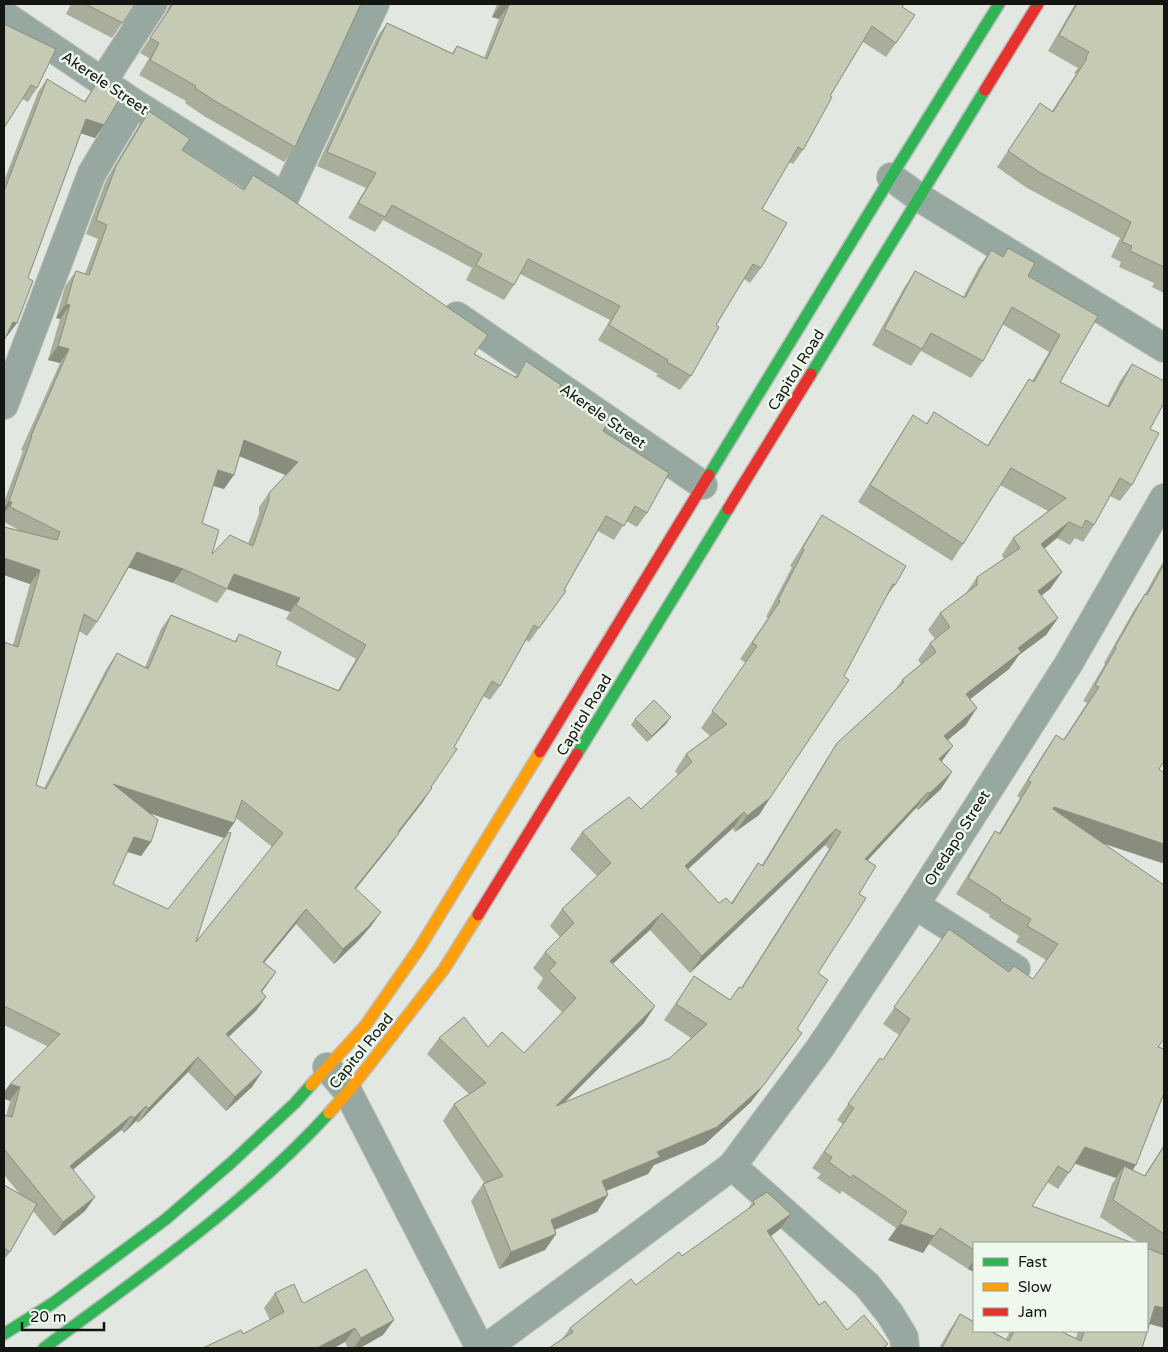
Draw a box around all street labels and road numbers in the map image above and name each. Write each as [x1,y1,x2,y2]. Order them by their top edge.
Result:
street label: Akerele Street [58,47,152,119]
street label: Capitol Road [764,326,828,414]
street label: Akerele Street [557,380,650,452]
street label: Capitol Road [553,671,615,759]
street label: Oredapo Street [920,787,994,889]
street label: Capitol Road [325,1010,397,1092]

